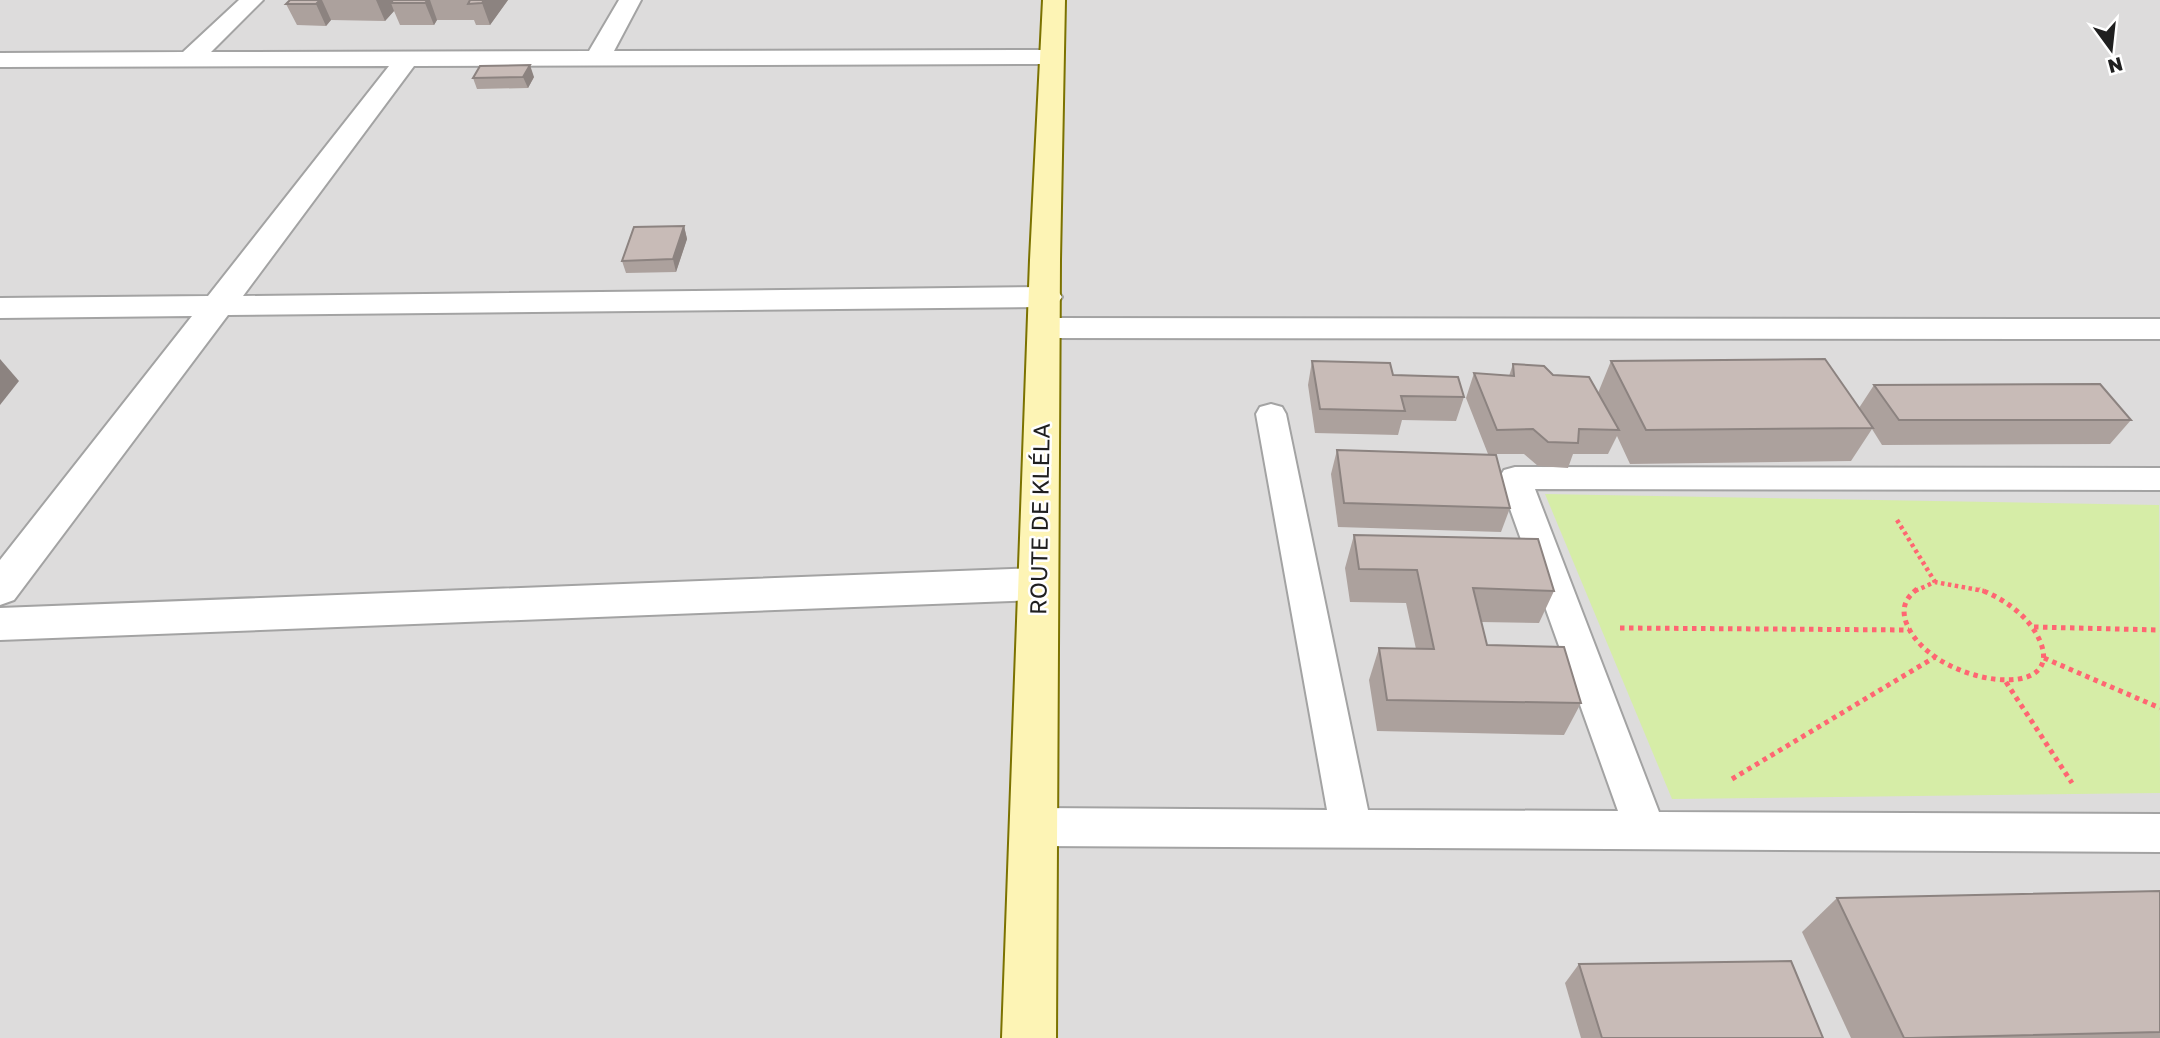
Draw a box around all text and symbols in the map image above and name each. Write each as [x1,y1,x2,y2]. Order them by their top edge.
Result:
north arrow [2076,14,2146,84]
text: N [2106,53,2125,79]
street label: ROUTE DE KLÉLA [1023,423,1055,615]

